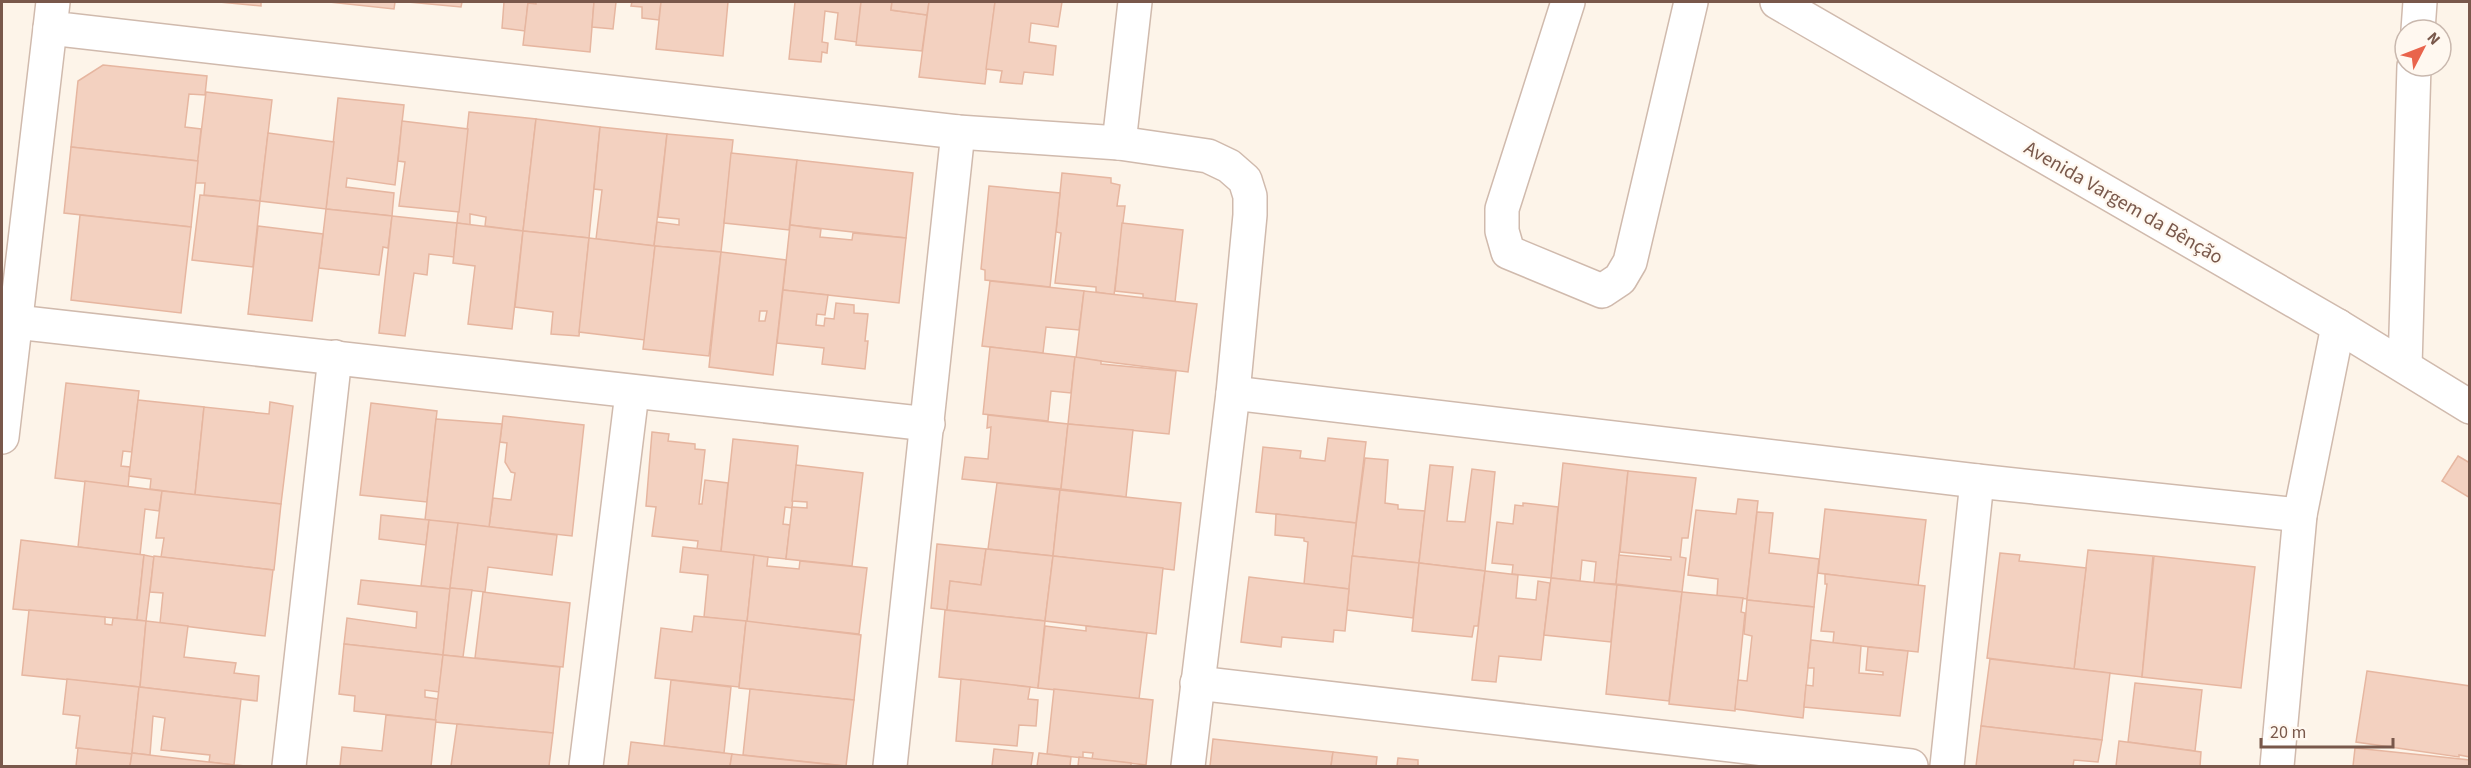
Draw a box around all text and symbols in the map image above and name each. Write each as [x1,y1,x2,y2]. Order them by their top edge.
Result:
north arrow [2393,18,2453,78]
text: N [2422,27,2445,50]
street label: Avenida Vargem da Bênção [2019,134,2228,271]
scale bar [2261,711,2393,749]
text: 20 m [2270,720,2306,745]

